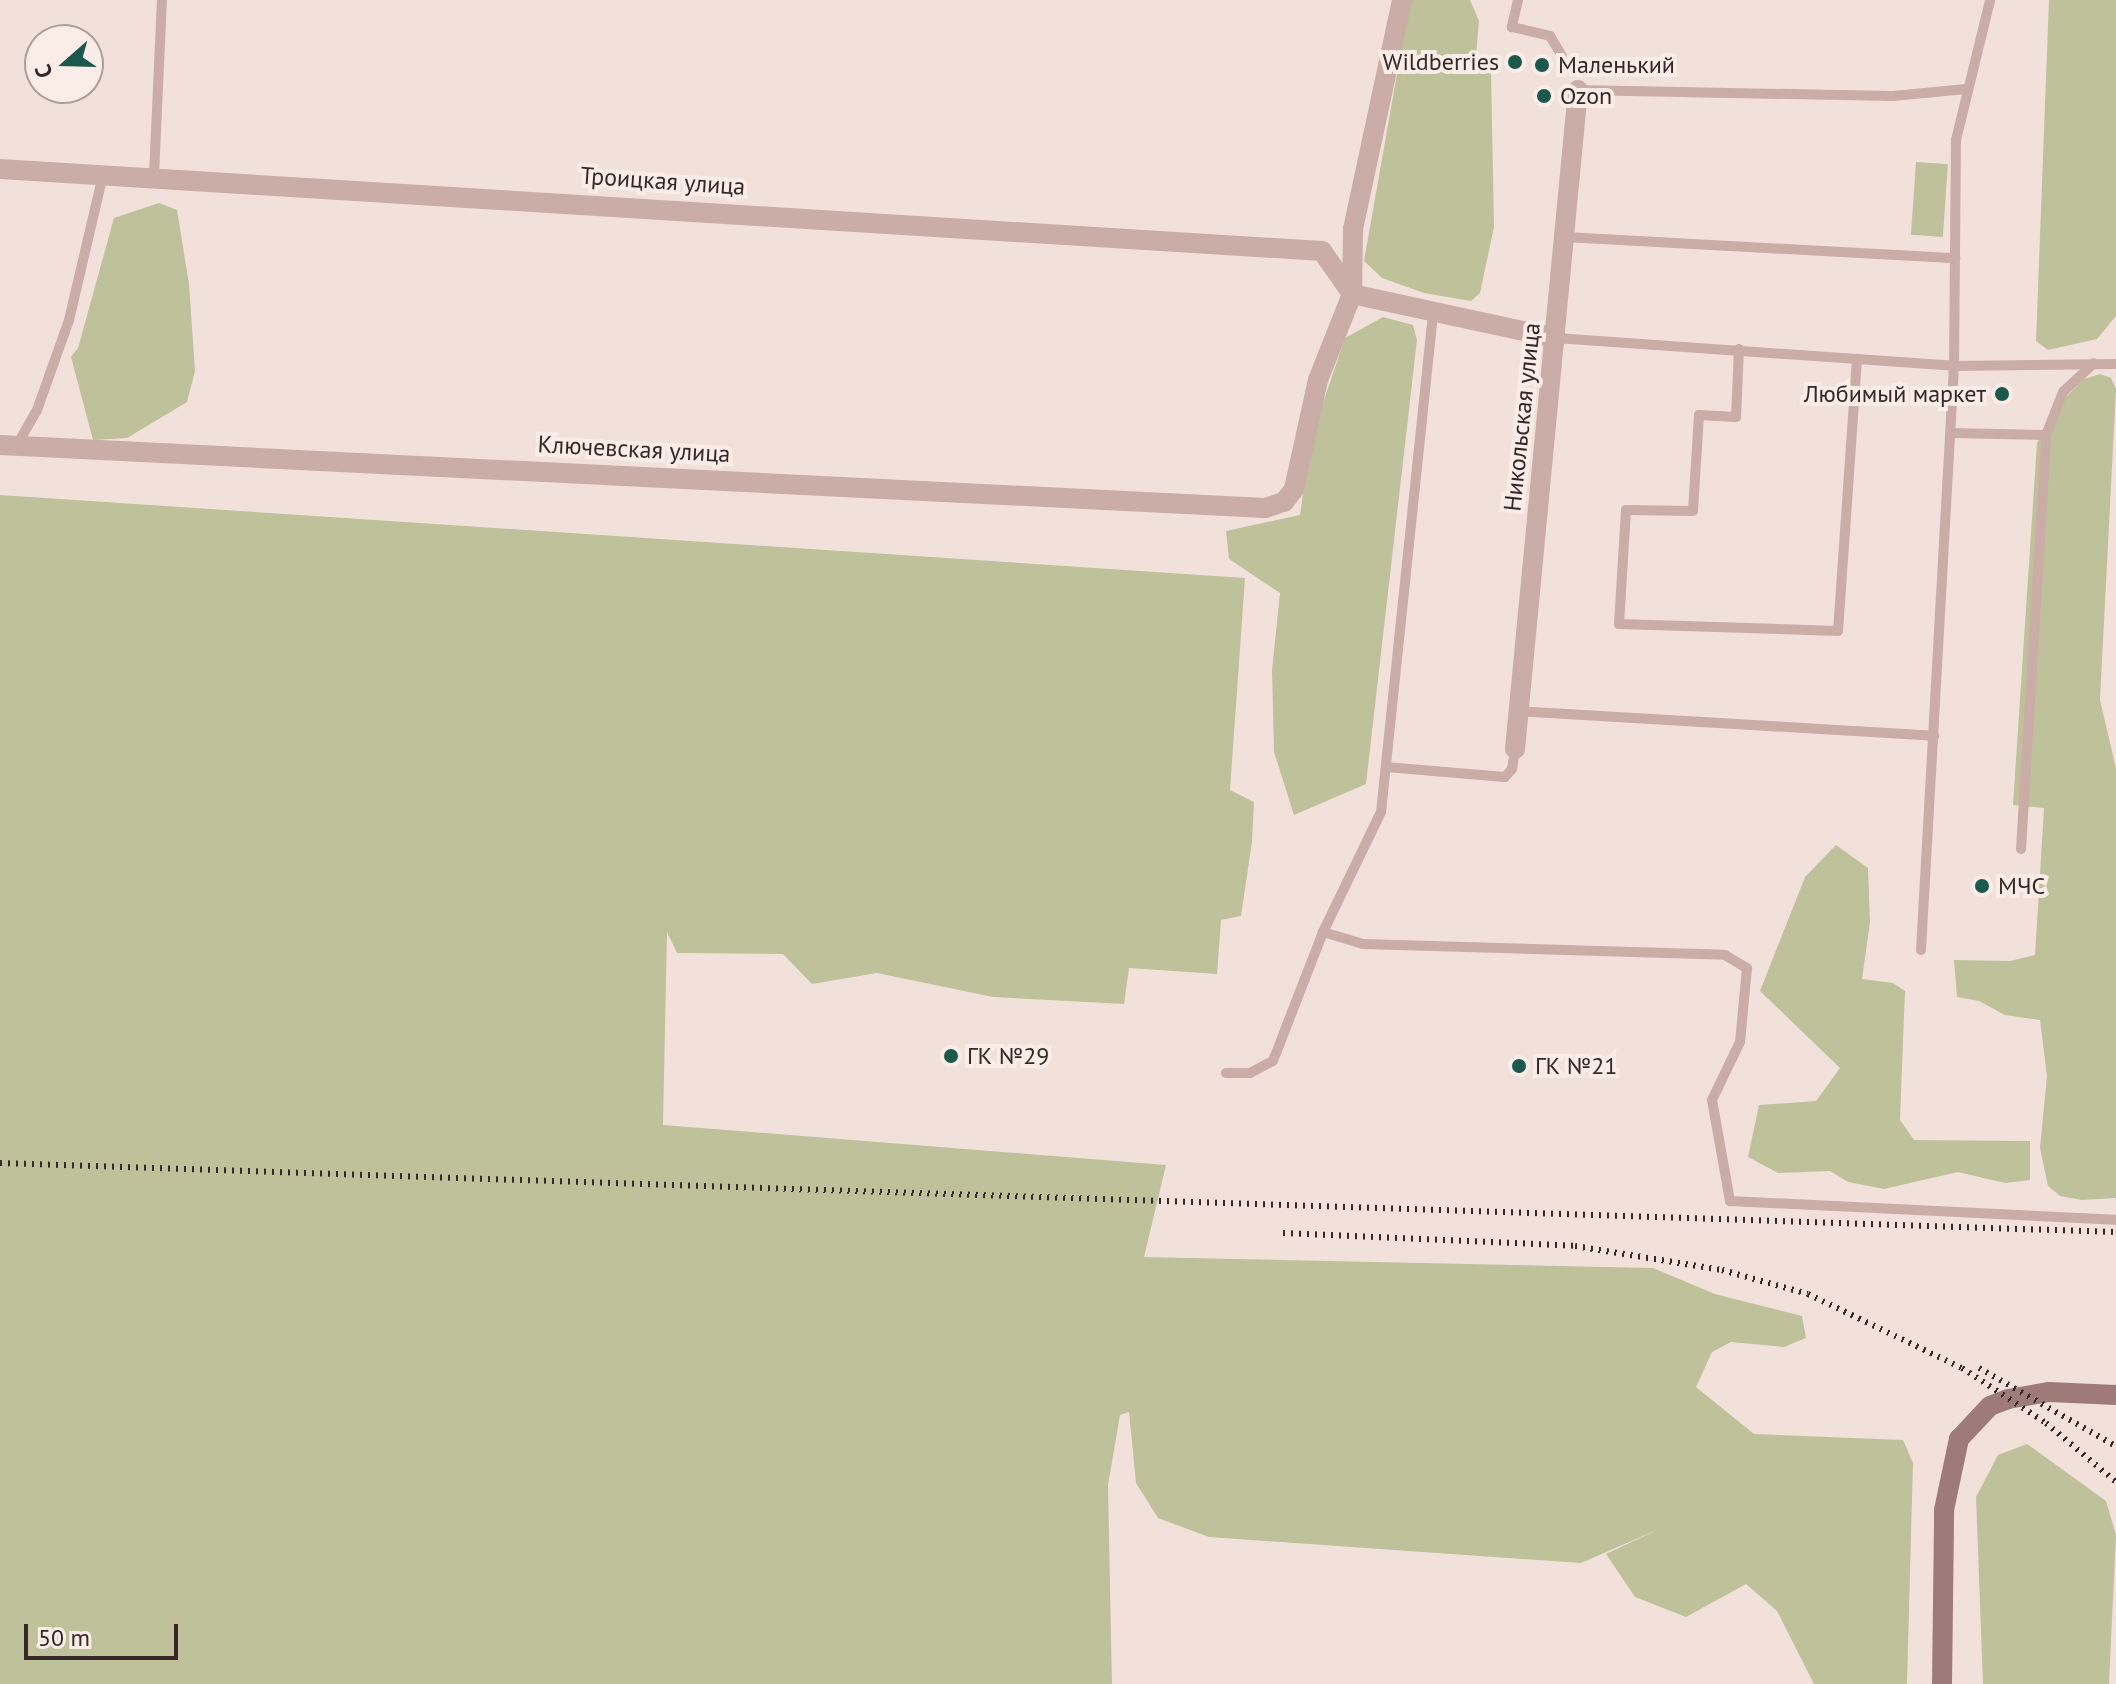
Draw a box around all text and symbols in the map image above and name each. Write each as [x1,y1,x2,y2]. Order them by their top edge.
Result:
north arrow [24,24,104,104]
place label: Wildberries [1383,48,1499,76]
place label: Маленький [1558,51,1675,79]
marker: Wildberries [1506,53,1524,71]
marker: Маленький [1533,56,1551,74]
text: С [28,61,59,82]
place label: Ozon [1560,82,1612,110]
marker: Ozon [1535,87,1553,105]
street label: Троицкая улица [580,161,746,201]
street label: Никольская улица [1498,321,1546,513]
place label: Любимый маркет [1804,380,1986,408]
marker: Любимый маркет [1993,385,2011,403]
street label: Ключевская улица [537,430,731,468]
place label: МЧС [1998,872,2045,900]
marker: МЧС [1973,877,1991,895]
place label: ГК №29 [967,1042,1049,1070]
marker: ГК №29 [942,1047,960,1065]
place label: ГК №21 [1535,1052,1617,1080]
marker: ГК №21 [1510,1057,1528,1075]
scale bar [28,1608,182,1658]
text: 50 m [38,1622,90,1653]

